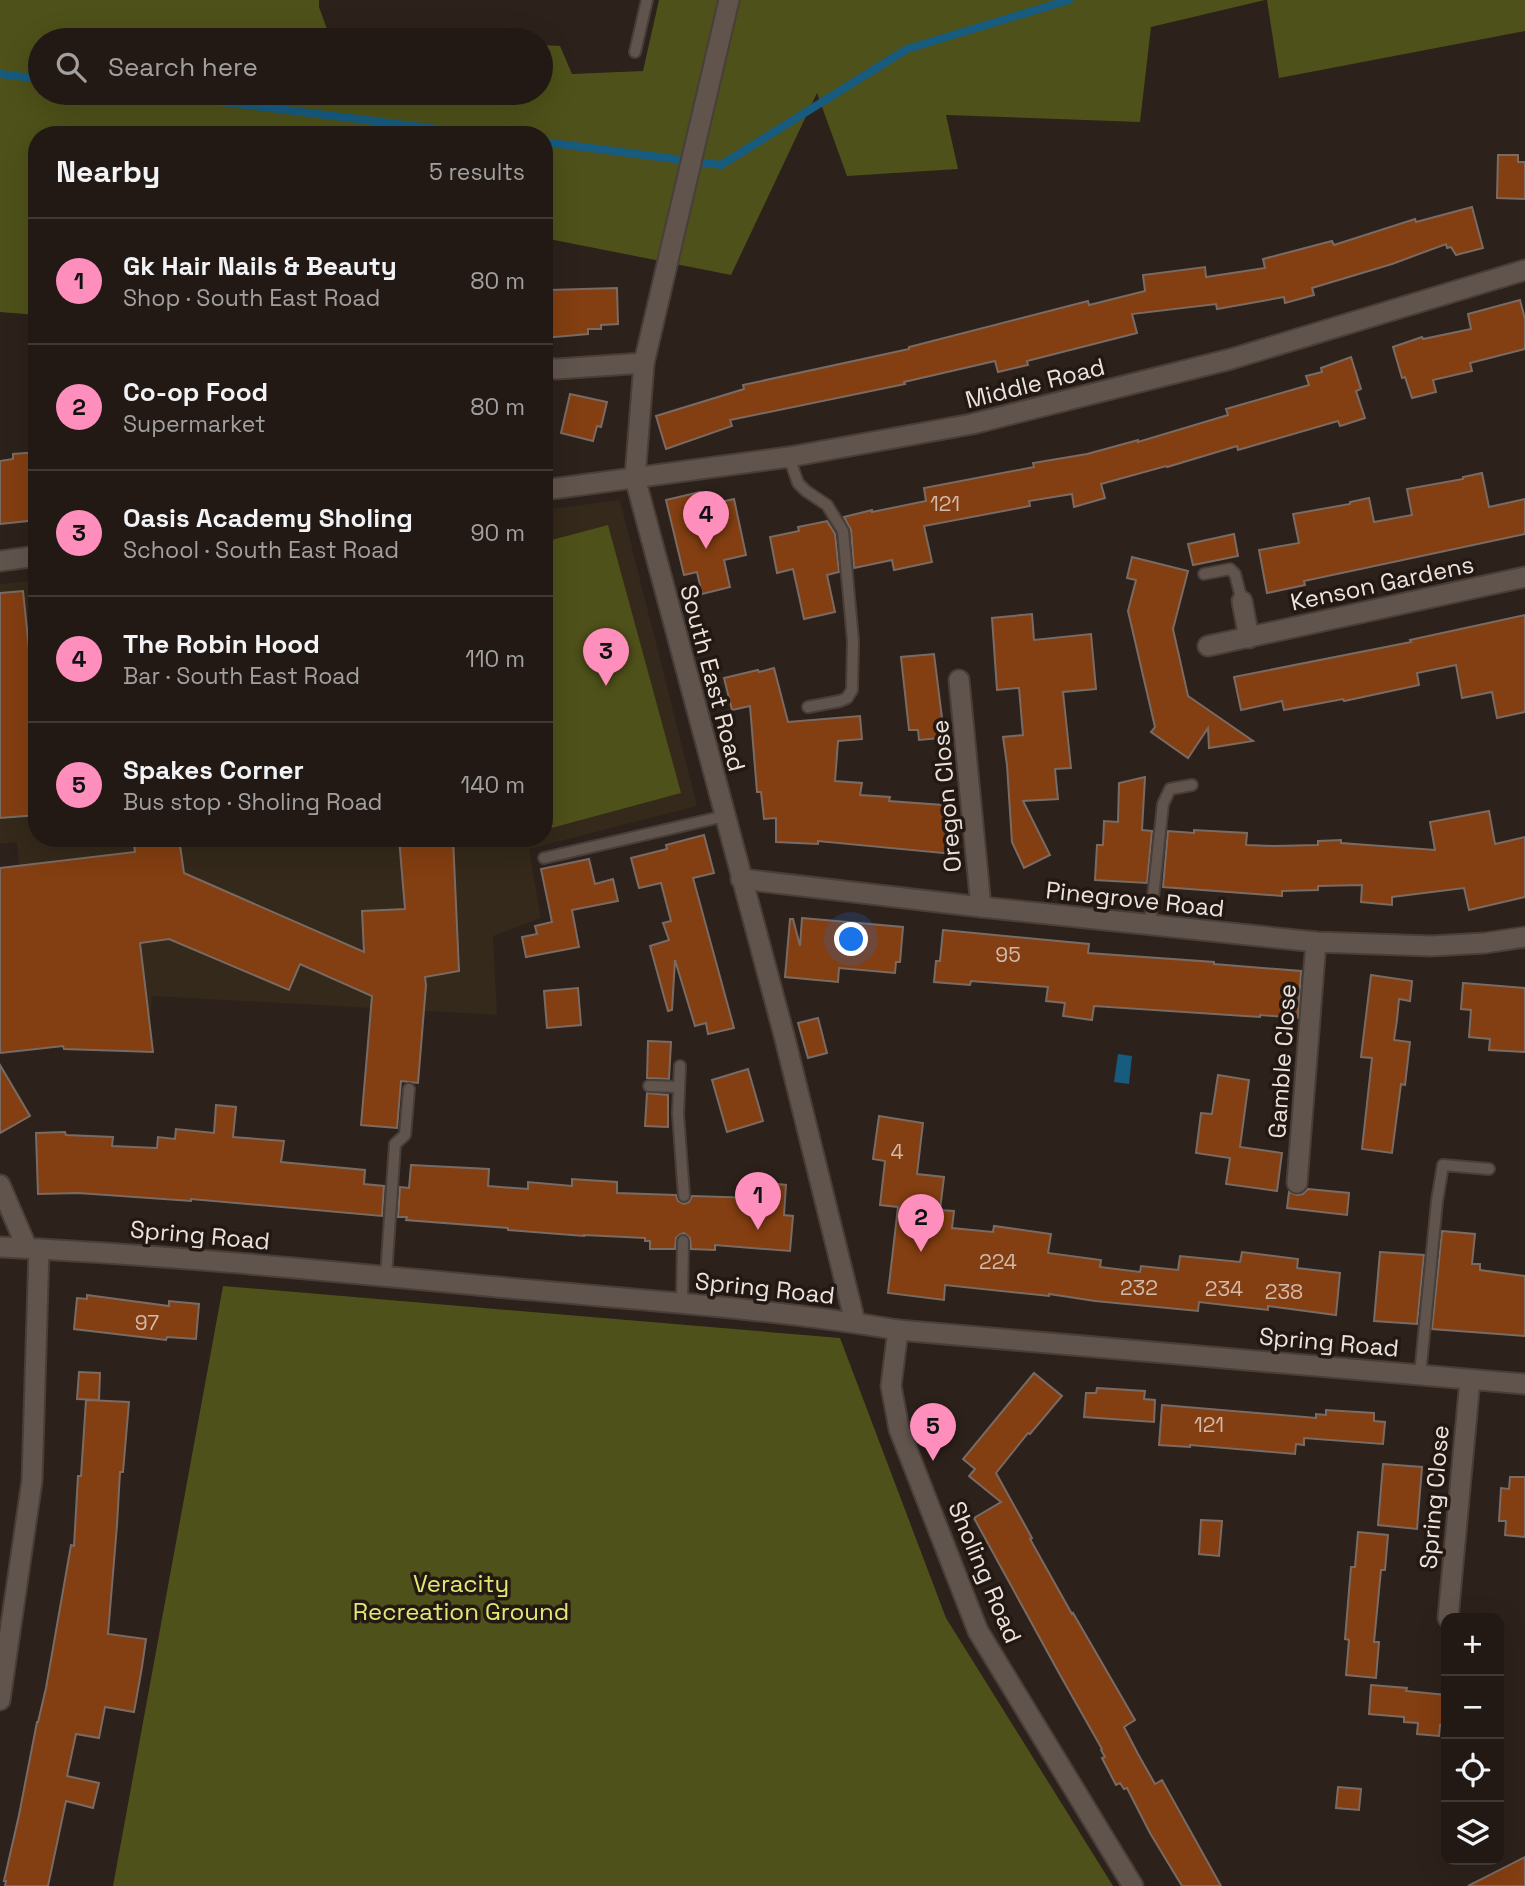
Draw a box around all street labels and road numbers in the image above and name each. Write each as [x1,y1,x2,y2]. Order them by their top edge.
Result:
street label: Middle Road [962,351,1108,415]
street label: Kenson Gardens [1287,548,1477,618]
street label: South East Road [673,581,753,775]
street label: Oregon Close [924,718,968,874]
street label: Pinegrove Road [1044,874,1226,924]
street label: Gamble Close [1261,983,1303,1139]
street label: Spring Road [129,1213,271,1257]
street label: Spring Road [694,1265,836,1311]
street label: Spring Road [1258,1320,1400,1364]
street label: Spring Close [1412,1424,1456,1570]
street label: Sholing Road [941,1496,1029,1648]

